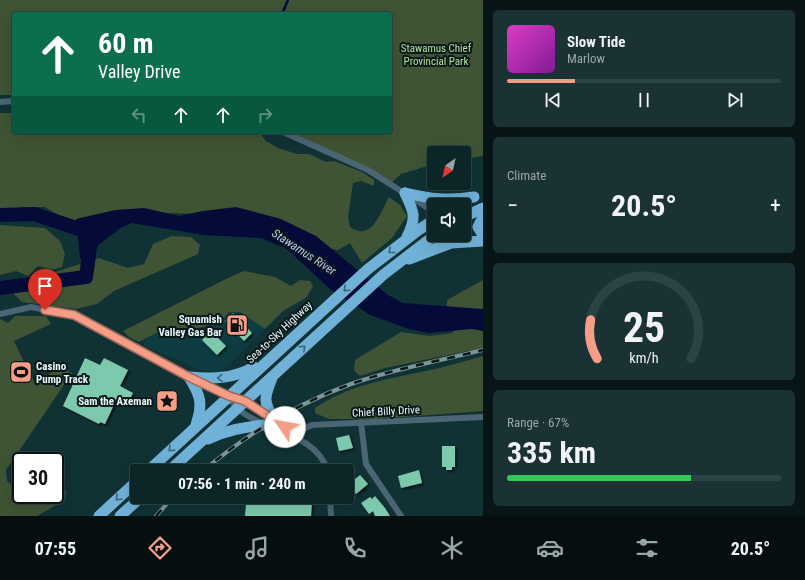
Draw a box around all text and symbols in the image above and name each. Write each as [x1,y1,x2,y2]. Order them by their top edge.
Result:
text: 60 m [98,27,154,60]
icon: ahead [32,28,84,80]
text: Slow Tide [567,33,625,51]
park label: Stawamus Chief Provincial Park [401,42,472,68]
text: Marlow [567,51,605,66]
text: Valley Drive [98,61,180,82]
icon: previous [542,89,564,111]
icon: pause [633,89,655,111]
icon: next [724,89,746,111]
icon: left [128,104,150,126]
icon: ahead [170,104,192,126]
icon: ahead [212,104,234,126]
icon: right [254,104,276,126]
north arrow [427,146,471,190]
map controls [427,146,471,242]
text: Climate [507,168,546,183]
text: 20.5° [611,188,677,223]
text: − [507,193,518,218]
text: + [770,193,781,218]
button: sound [427,198,471,242]
water label: Stawamus River [269,226,339,278]
one-way arrow [388,246,395,253]
pin [28,269,62,310]
icon: arrive [34,275,56,297]
one-way arrow [343,284,351,291]
street label: Sea-to-Sky Highway [244,298,315,366]
text: 25 [623,303,665,352]
fuel station icon: Squamish Valley Gas Bar [224,312,250,338]
place label: Squamish Valley Gas Bar [158,313,222,339]
one-way arrow [299,345,306,352]
text: km/h [629,350,659,366]
sports icon: Casino Pump Track [8,359,34,385]
place label: Casino Pump Track [36,360,89,386]
one-way arrow [217,374,223,383]
place icon: Sam the Axeman [154,388,180,414]
place label: Sam the Axeman [78,395,152,408]
street label: Chief Billy Drive [352,403,420,420]
position arrow [264,406,306,448]
text: Range · 67% [507,415,569,430]
text: 335 km [507,435,596,470]
one-way arrow [168,444,176,452]
speed limit sign: 30 [12,452,64,504]
text: 07:56 · 1 min · 240 m [178,475,306,493]
one-way arrow [115,494,123,501]
icon: directions [146,534,174,562]
icon: music [243,534,271,562]
icon: phone [341,534,369,562]
icon: climate [438,534,466,562]
icon: car [536,534,564,562]
icon: filters [633,534,661,562]
text: 07:55 [35,538,76,559]
text: 20.5° [731,538,770,559]

